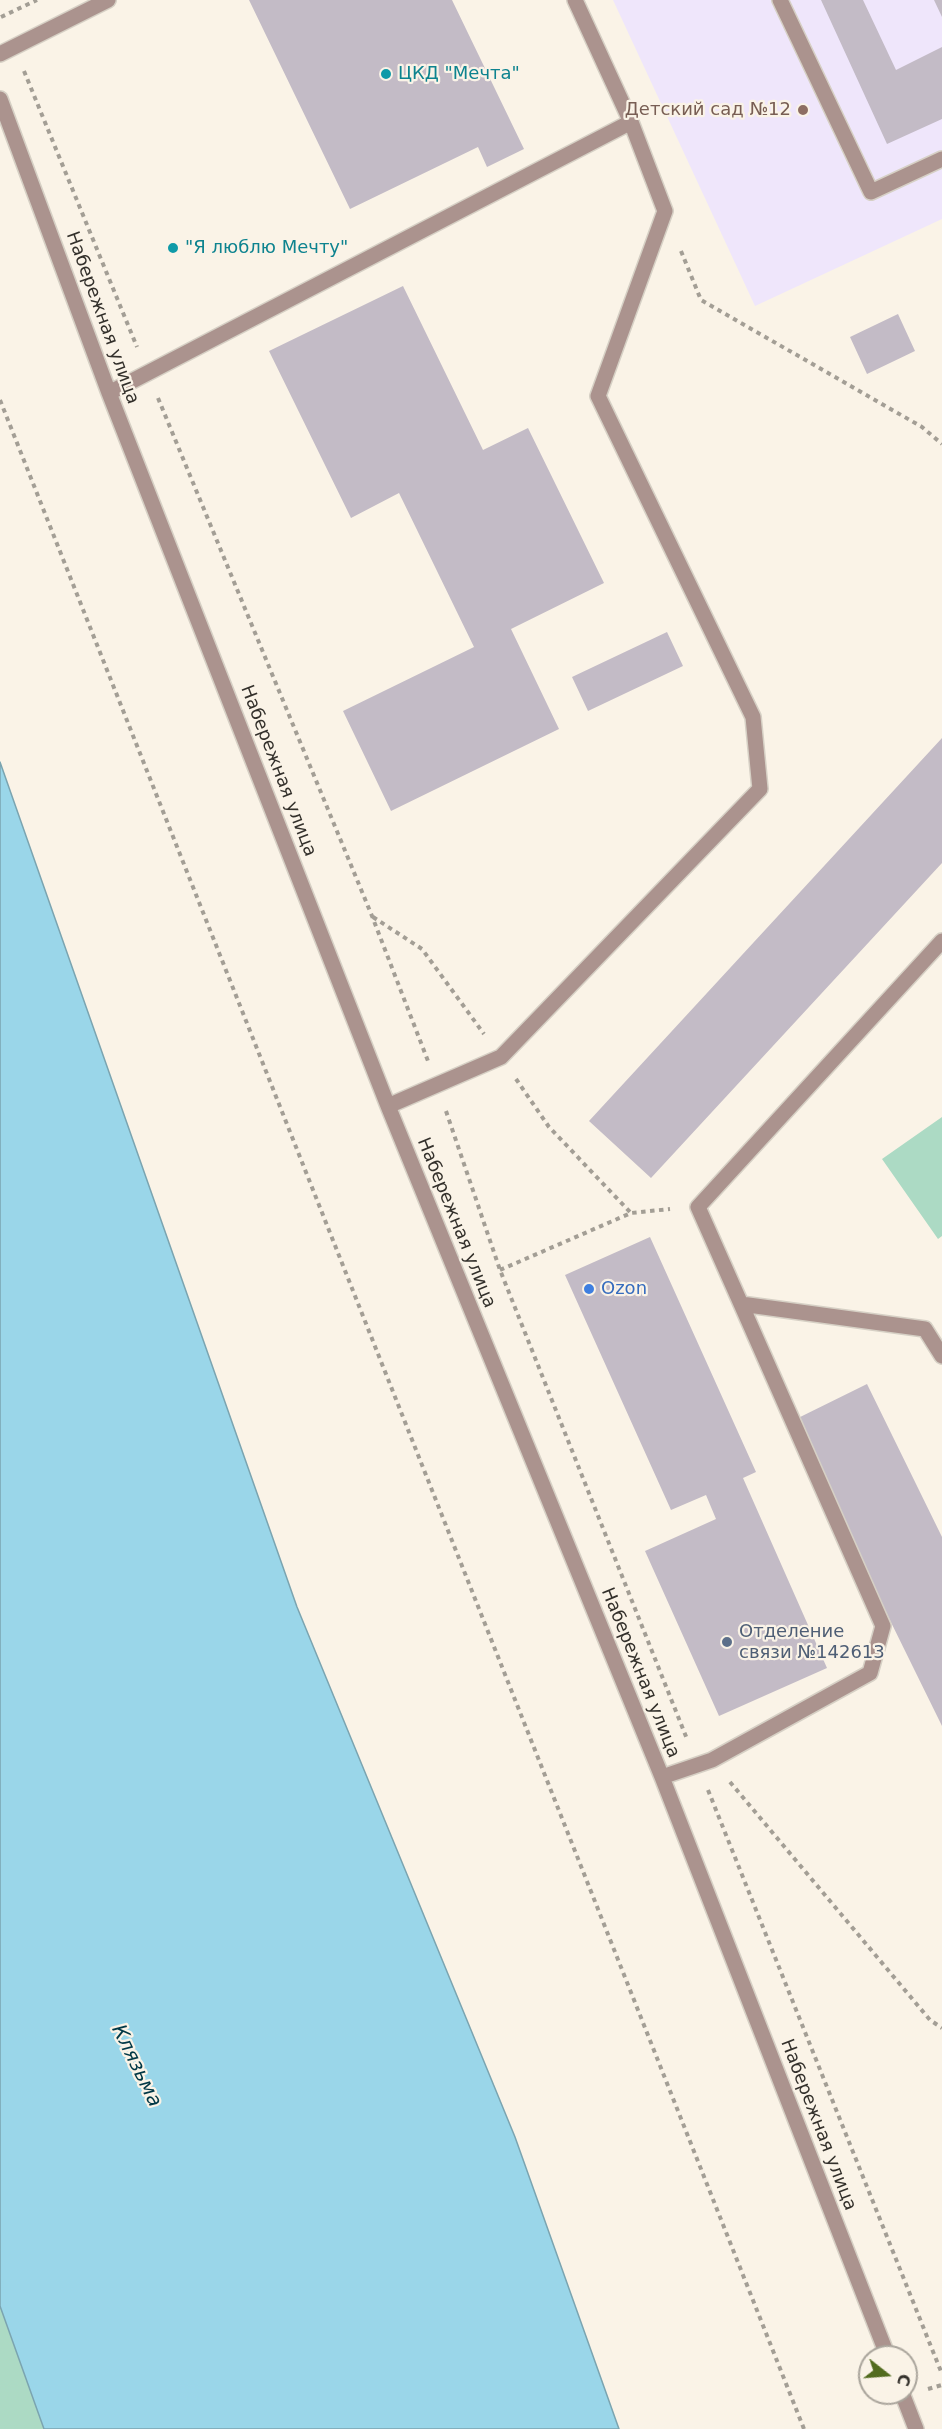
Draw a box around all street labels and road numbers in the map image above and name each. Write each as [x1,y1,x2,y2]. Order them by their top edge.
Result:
street label: Набережная улица [61,229,143,407]
street label: Набережная улица [235,682,321,860]
street label: Набережная улица [412,1135,500,1311]
street label: Набережная улица [596,1585,684,1761]
street label: Набережная улица [775,2036,861,2214]

